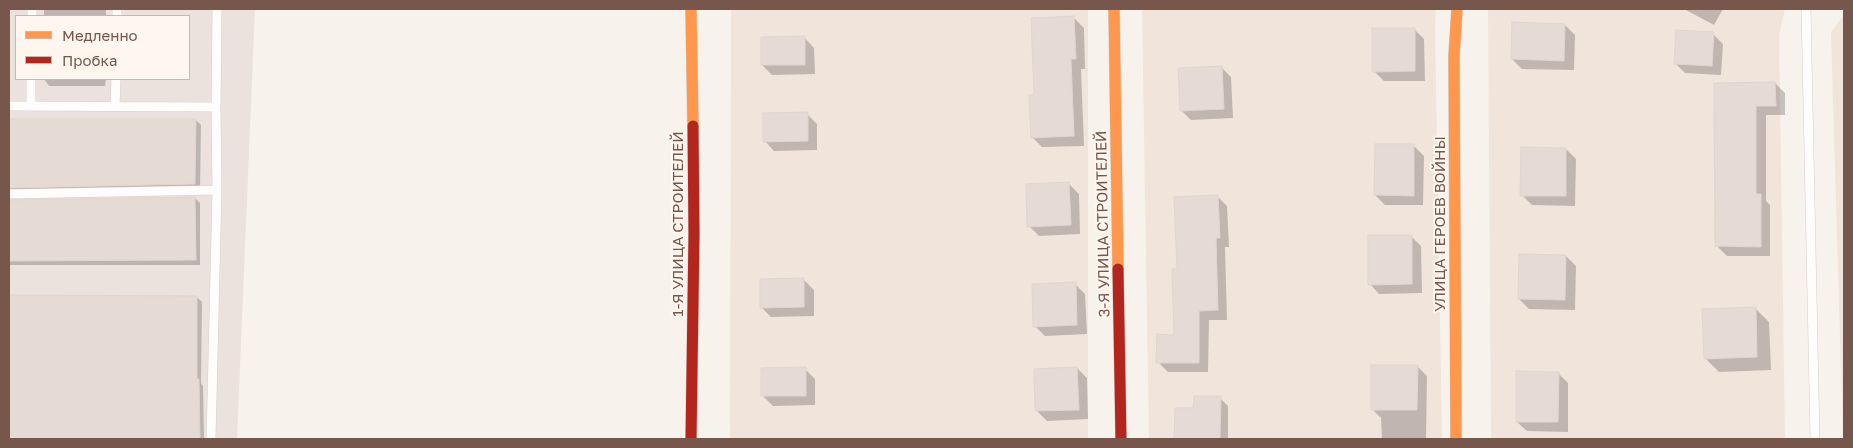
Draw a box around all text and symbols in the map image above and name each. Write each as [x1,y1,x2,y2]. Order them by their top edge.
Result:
legend [15,15,190,80]
text: Медленно [62,26,138,44]
text: Пробка [62,51,117,69]
street label: 3-Я УЛИЦА СТРОИТЕЛЕЙ [1092,130,1114,318]
street label: 1-Я УЛИЦА СТРОИТЕЛЕЙ [669,131,687,317]
street label: УЛИЦА ГЕРОЕВ ВОЙНЫ [1431,136,1449,312]

